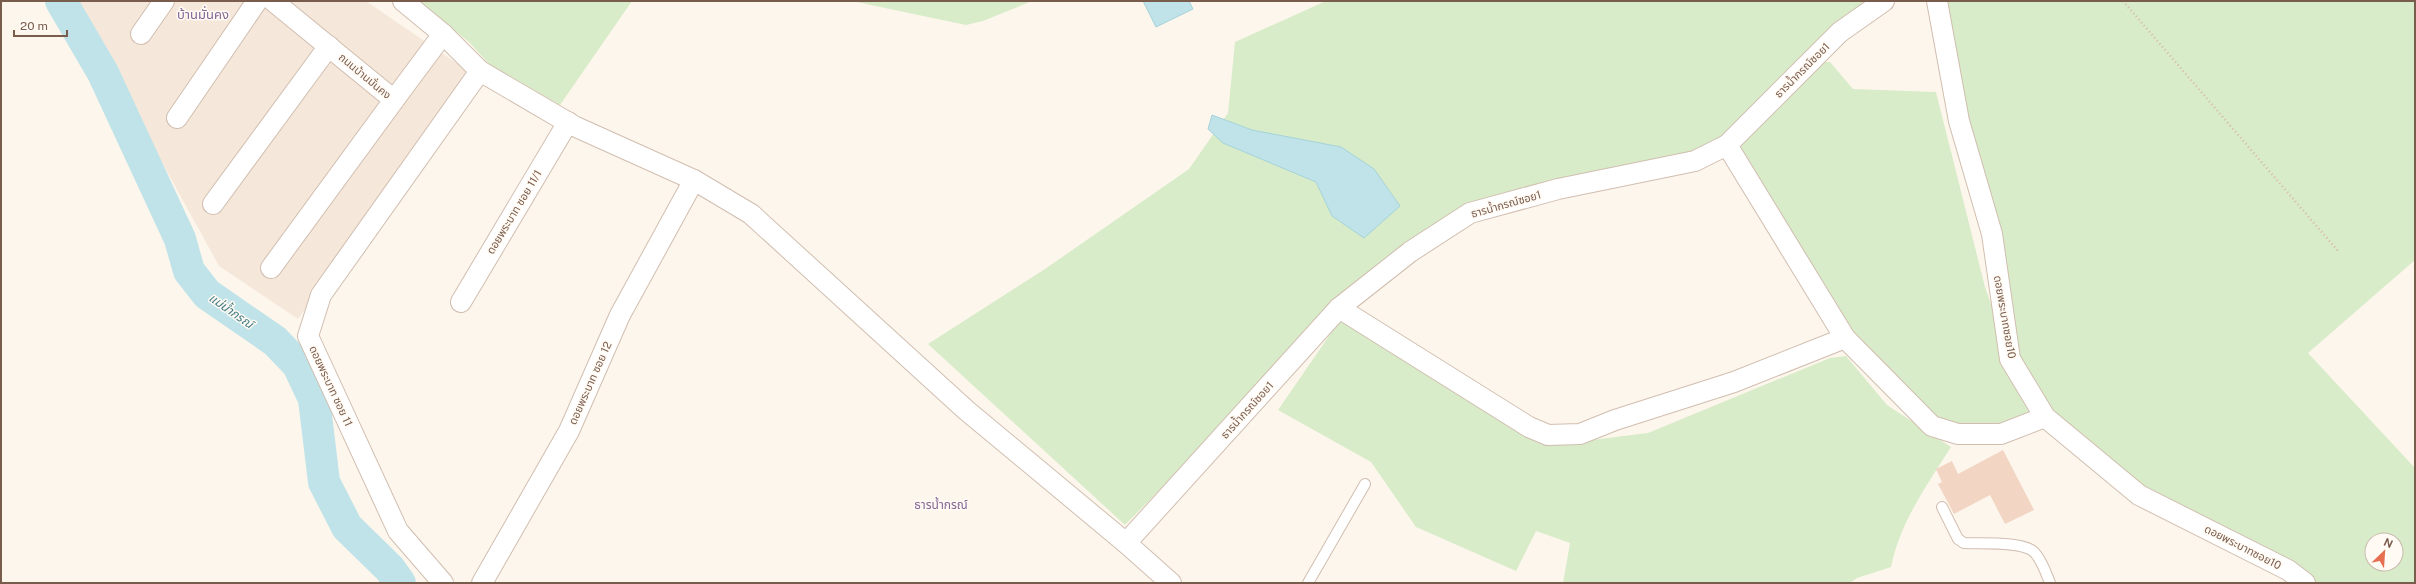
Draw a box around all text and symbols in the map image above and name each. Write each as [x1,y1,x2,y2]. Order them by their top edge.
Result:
district label: บ้านมั่นคง [177,5,229,22]
scale bar [14,12,67,38]
text: 20 m [20,19,48,33]
street label: ธารน้ำกรณ์ซอย1 [1771,39,1832,100]
street label: ถนนบ้านมั่นคง [337,50,394,101]
street label: ดอยพระบาท ซอย 11/1 [484,168,544,256]
street label: ธารน้ำกรณ์ซอย1 [1469,186,1542,220]
street label: ดอยพระบาทซอย10 [1992,274,2018,360]
water label: แม่น้ำกรณ์ [206,289,258,332]
street label: ดอยพระบาท ซอย 12 [566,339,614,426]
street label: ดอยพระบาท ซอย 11 [307,344,355,428]
street label: ธารน้ำกรณ์ซอย1 [1217,378,1276,441]
district label: ธารน้ำกรณ์ [914,496,968,512]
street label: ดอยพระบาทซอย10 [2203,523,2284,572]
north arrow [2364,532,2404,572]
text: N [2382,536,2395,550]

